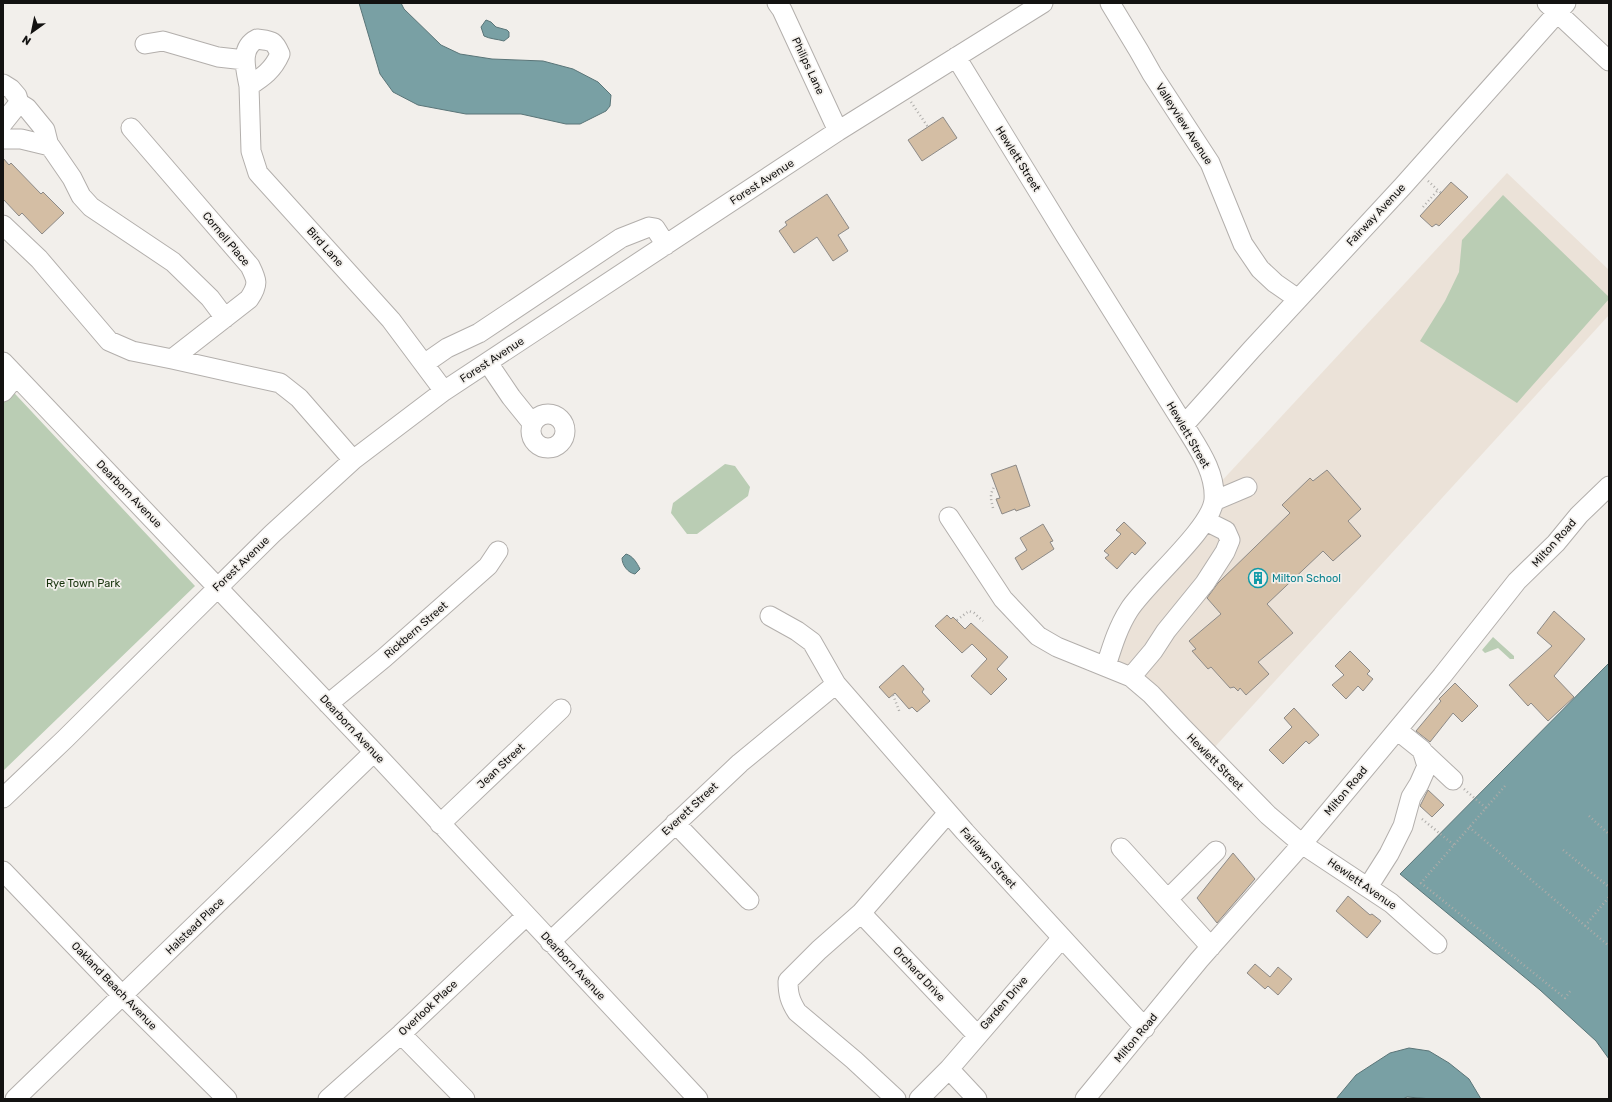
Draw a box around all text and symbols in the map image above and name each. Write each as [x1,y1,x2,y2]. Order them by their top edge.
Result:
north arrow [12,12,52,52]
text: N [20,32,34,48]
street label: Philips Lane [789,35,827,97]
street label: Valleyview Avenue [1153,81,1215,167]
street label: Hewlett Street [993,124,1044,195]
street label: Forest Avenue [728,156,796,208]
street label: Fairway Avenue [1344,181,1408,249]
street label: Cornell Place [200,209,252,269]
street label: Bird Lane [304,225,346,269]
street label: Forest Avenue [458,334,526,386]
street label: Hewlett Street [1164,399,1213,471]
street label: Dearborn Avenue [94,458,164,530]
street label: Milton Road [1529,516,1579,570]
street label: Forest Avenue [210,534,272,594]
building icon: Milton School [1247,567,1269,589]
place label: Milton School [1272,572,1341,585]
park label: Rye Town Park [46,577,120,590]
street label: Rickbern Street [382,599,451,661]
street label: Dearborn Avenue [317,692,387,766]
street label: Hewlett Street [1184,731,1246,793]
street label: Jean Street [474,740,528,791]
street label: Milton Road [1322,764,1370,818]
street label: Everett Street [659,779,721,838]
street label: Fairlawn Street [957,825,1019,892]
street label: Hewlett Avenue [1325,855,1399,913]
street label: Halstead Place [163,895,227,957]
street label: Dearborn Avenue [538,929,608,1003]
street label: Oakland Beach Avenue [69,939,159,1033]
street label: Orchard Drive [890,944,948,1004]
street label: Garden Drive [977,974,1031,1032]
street label: Overlook Place [396,978,460,1038]
street label: Milton Road [1112,1011,1160,1065]

